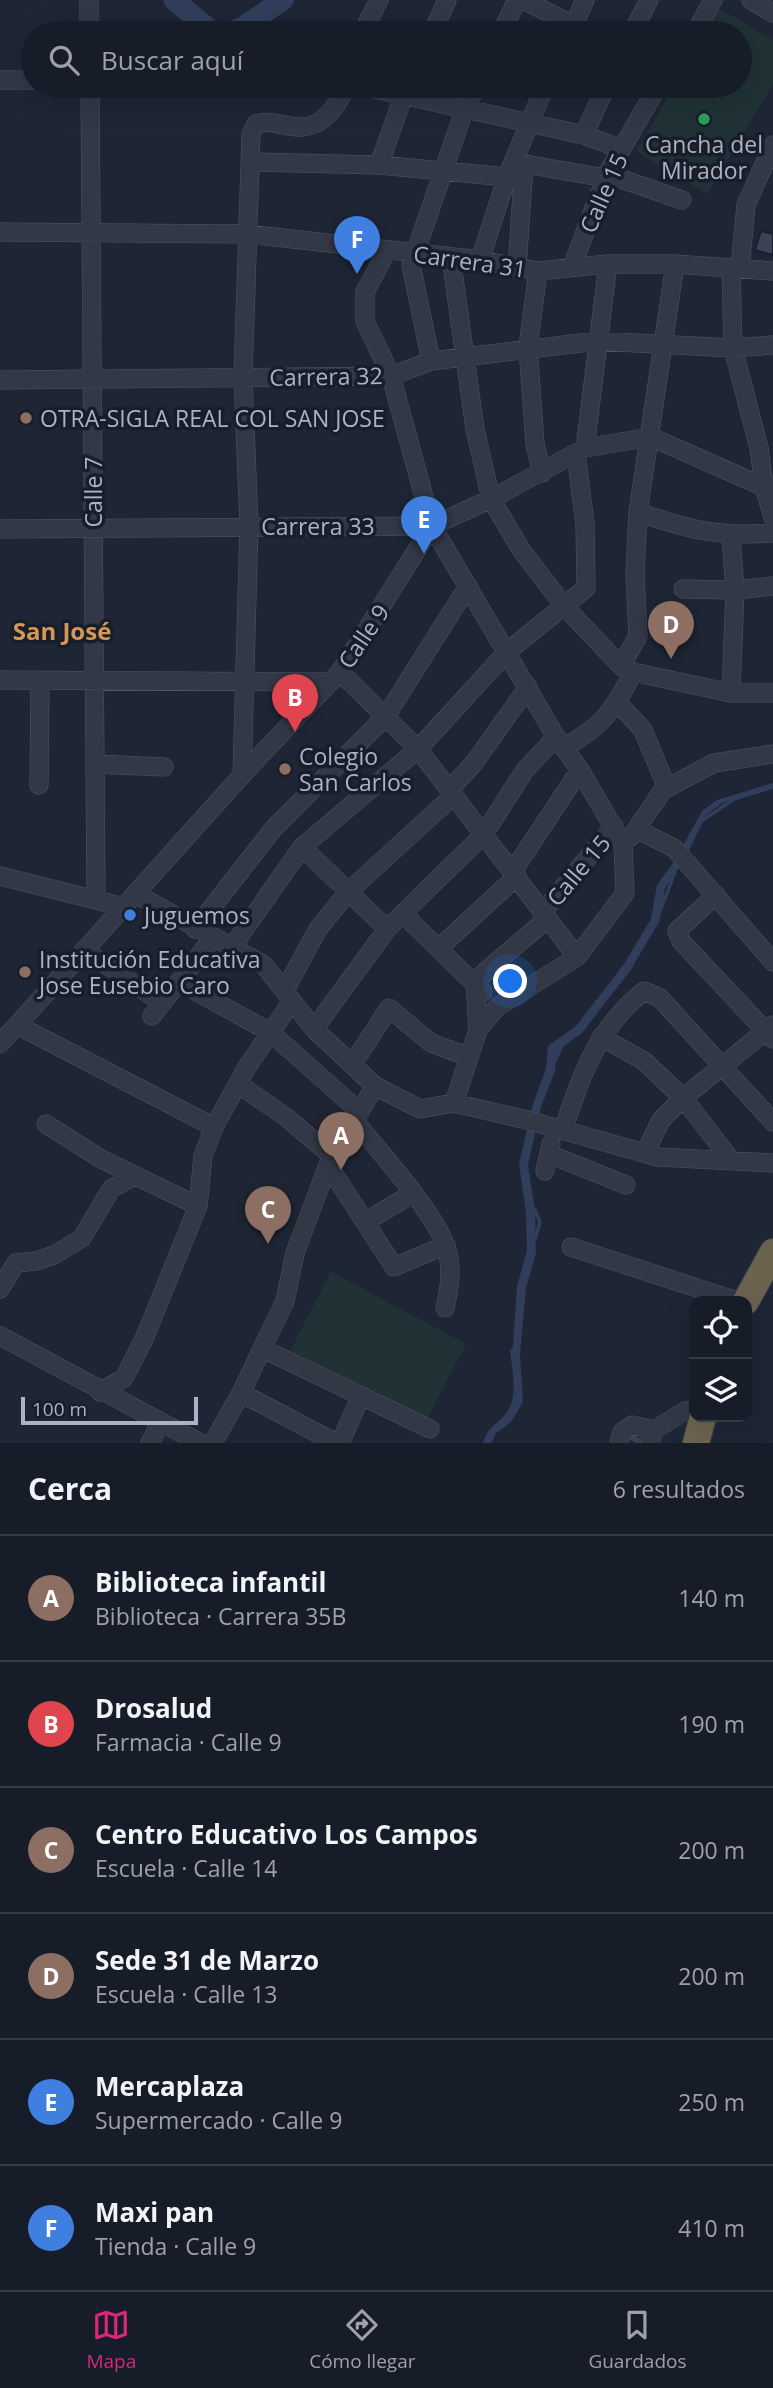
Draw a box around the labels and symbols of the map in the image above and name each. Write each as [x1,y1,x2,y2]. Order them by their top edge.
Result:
marker: Cancha del Mirador [696,111,712,127]
place label: Cancha del Mirador [645,128,763,186]
street label: Calle 15 [571,148,635,238]
pin: F [334,216,380,274]
street label: Carrera 31 [412,237,528,285]
street label: Carrera 32 [269,359,383,393]
place label: OTRA-SIGLA REAL COL SAN JOSE [40,402,385,434]
marker: OTRA-SIGLA REAL COL SAN JOSE [18,410,34,426]
street label: Calle 7 [77,457,109,527]
pin: E [401,496,447,554]
street label: Carrera 33 [261,510,375,542]
street label: Calle 9 [330,598,396,674]
pin: D [648,601,694,659]
district label: San José [13,614,111,647]
pin: B [272,674,318,732]
place label: Colegio San Carlos [299,740,412,798]
marker: Colegio San Carlos [277,761,293,777]
street label: Calle 15 [539,828,617,912]
place label: Juguemos [142,899,250,931]
marker: Juguemos [122,907,138,923]
place label: Institución Educativa Jose Eusebio Caro [37,943,261,1001]
marker: Institución Educativa Jose Eusebio Caro [17,964,33,980]
your location [493,964,527,998]
pin: A [318,1112,364,1170]
pin: C [245,1186,291,1244]
scale bar [21,1394,198,1426]

